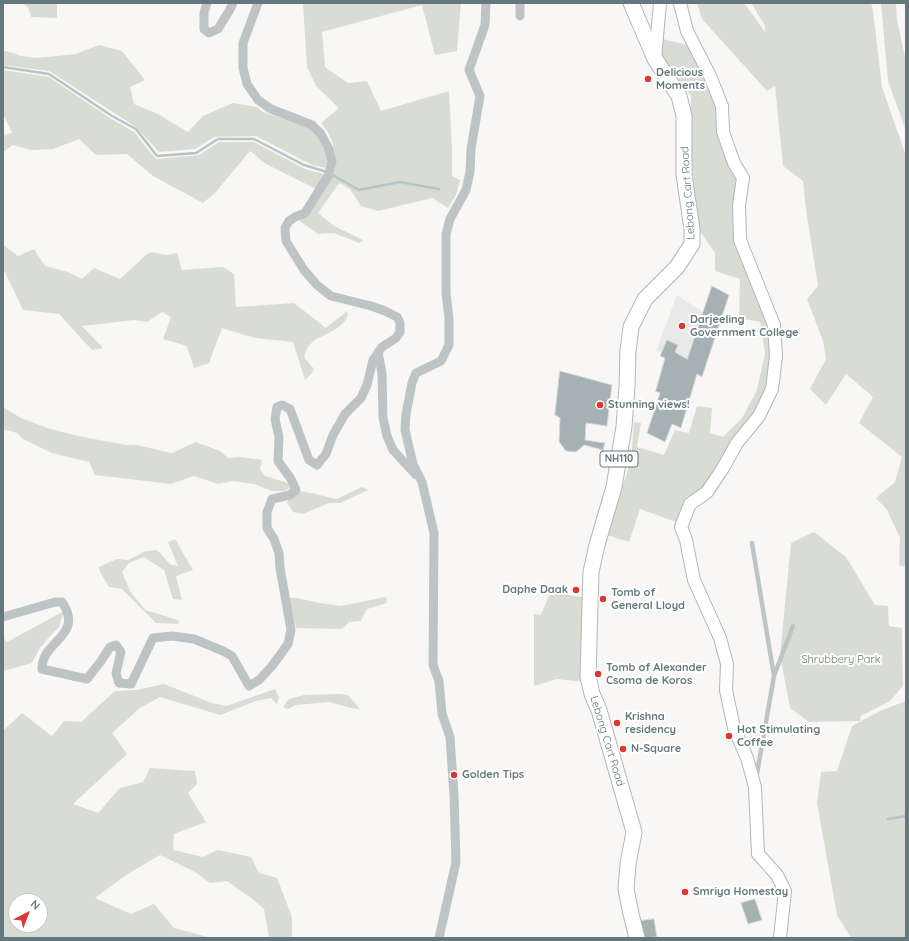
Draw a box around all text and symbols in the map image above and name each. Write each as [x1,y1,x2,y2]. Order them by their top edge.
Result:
place label: Delicious Moments [656,66,705,92]
marker: Delicious Moments [643,74,653,84]
street label: Lebong Cart Road [678,146,698,240]
place label: Darjeeling Government College [690,313,798,339]
marker: Darjeeling Government College [677,321,687,331]
place label: Stunning views! [608,398,690,412]
marker: Stunning views! [595,400,605,410]
road number: NH110 [600,451,638,467]
place label: Daphe Daak [502,583,568,597]
marker: Daphe Daak [571,585,581,595]
place label: Tomb of General Lloyd [611,586,685,612]
marker: Tomb of General Lloyd [598,594,608,604]
park label: Shrubbery Park [801,653,881,667]
place label: Tomb of Alexander Csoma de Koros [606,661,707,687]
marker: Tomb of Alexander Csoma de Koros [593,669,603,679]
street label: Lebong Cart Road [587,694,627,788]
place label: Krishna residency [625,710,676,736]
marker: Krishna residency [612,718,622,728]
place label: Hot Stimulating Coffee [737,723,820,749]
marker: Hot Stimulating Coffee [724,731,734,741]
place label: N-Square [631,742,681,756]
marker: N-Square [618,744,628,754]
place label: Golden Tips [462,768,524,782]
marker: Golden Tips [449,770,459,780]
place label: Smriya Homestay [693,885,788,899]
marker: Smriya Homestay [680,887,690,897]
north arrow [8,893,48,933]
text: N [28,897,43,913]

